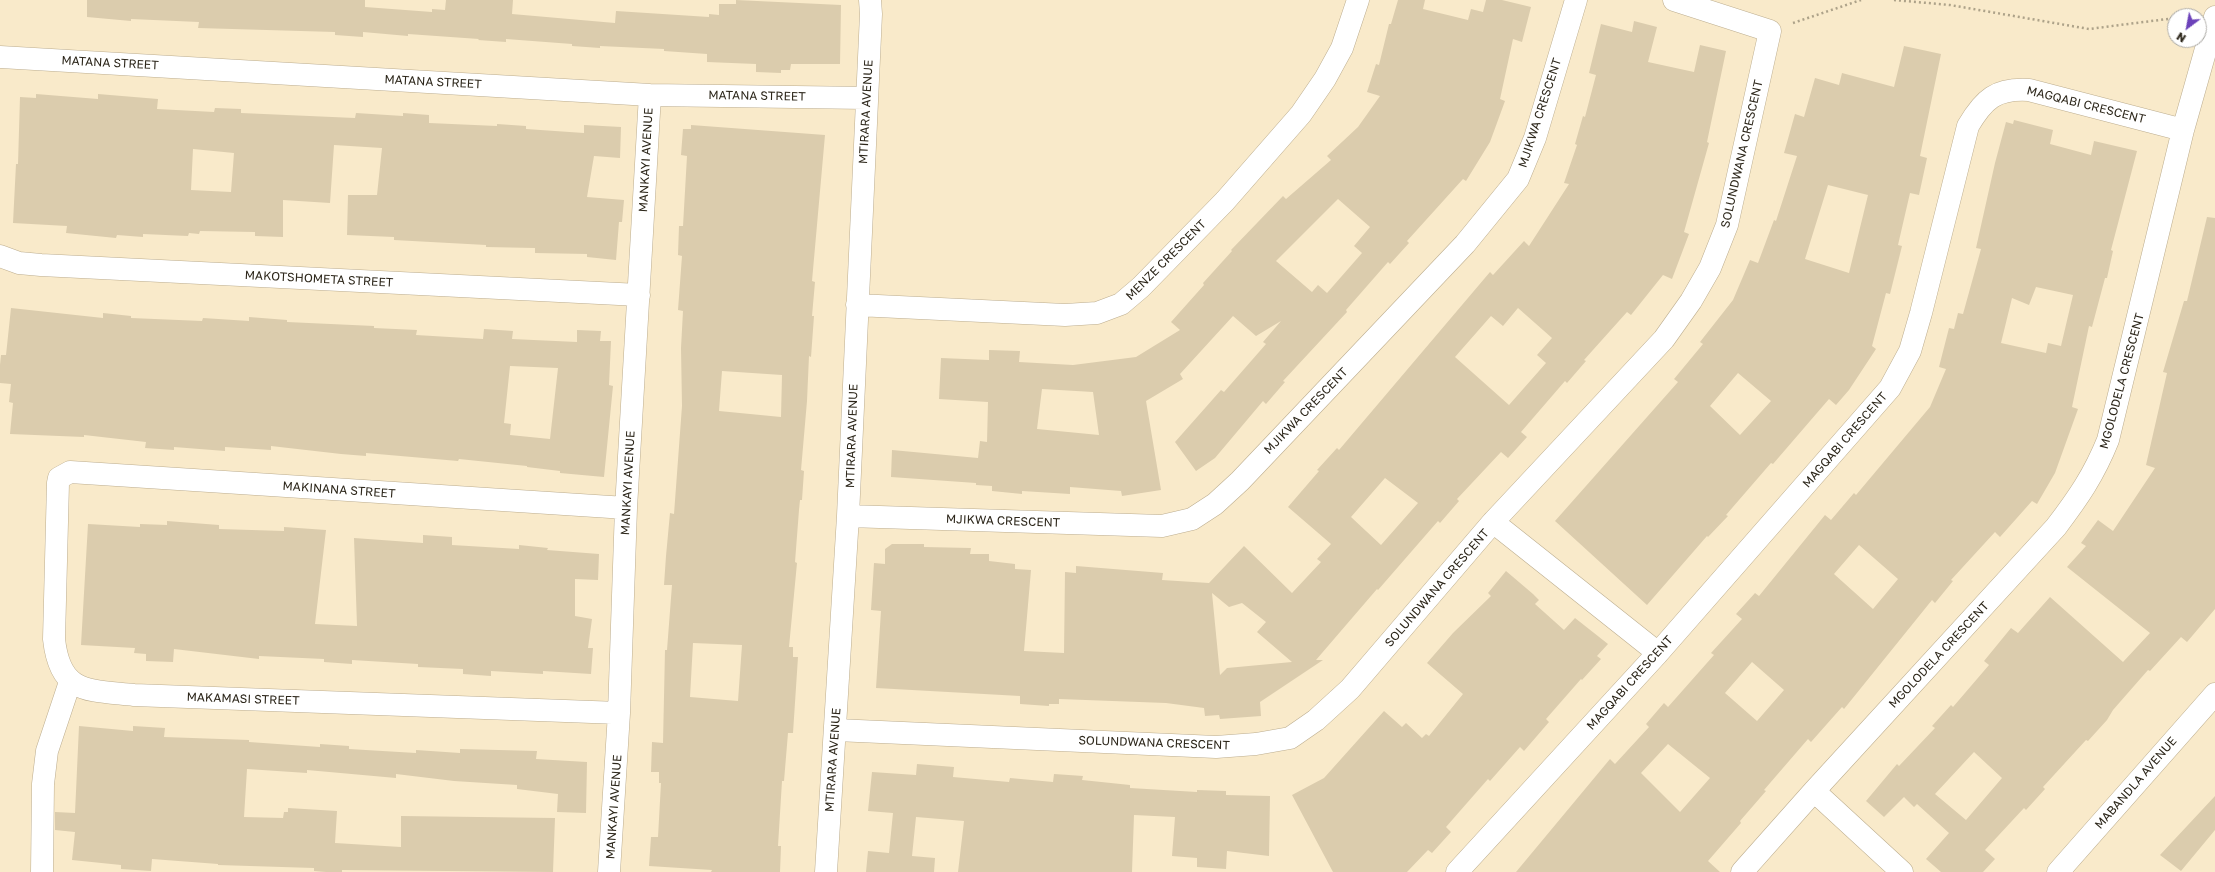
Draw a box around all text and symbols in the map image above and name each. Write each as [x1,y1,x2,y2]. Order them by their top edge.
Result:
north arrow [2167,8,2207,48]
text: N [2174,30,2188,45]
street label: MATANA STREET [61,53,159,73]
street label: MJIKWA CRESCENT [1515,56,1565,170]
street label: MTIRARA AVENUE [856,59,876,165]
street label: MATANA STREET [384,72,482,92]
street label: SOLUNDWANA CRESCENT [1718,79,1766,229]
street label: MAGQABI CRESCENT [2025,83,2147,127]
street label: MATANA STREET [708,88,806,104]
street label: MANKAYI AVENUE [636,107,656,213]
street label: MENZE CRESCENT [1123,217,1209,303]
street label: MAKOTSHOMETA STREET [244,268,394,290]
street label: MGOLODELA CRESCENT [2097,311,2147,451]
street label: MJIKWA CRESCENT [1261,365,1351,457]
street label: MTIRARA AVENUE [843,384,861,488]
street label: MAGQABI CRESCENT [1800,389,1890,491]
street label: MANKAYI AVENUE [618,430,638,536]
street label: MAKINANA STREET [282,479,396,501]
street label: MJIKWA CRESCENT [946,512,1060,530]
street label: SOLUNDWANA CRESCENT [1382,526,1492,650]
street label: MGOLODELA CRESCENT [1886,599,1992,711]
street label: MAGQABI CRESCENT [1584,633,1676,733]
street label: MAKAMASI STREET [186,690,300,708]
street label: MTIRARA AVENUE [822,707,844,813]
street label: SOLUNDWANA CRESCENT [1078,733,1230,753]
street label: MABANDLA AVENUE [2092,734,2180,832]
street label: MANKAYI AVENUE [603,754,625,860]

